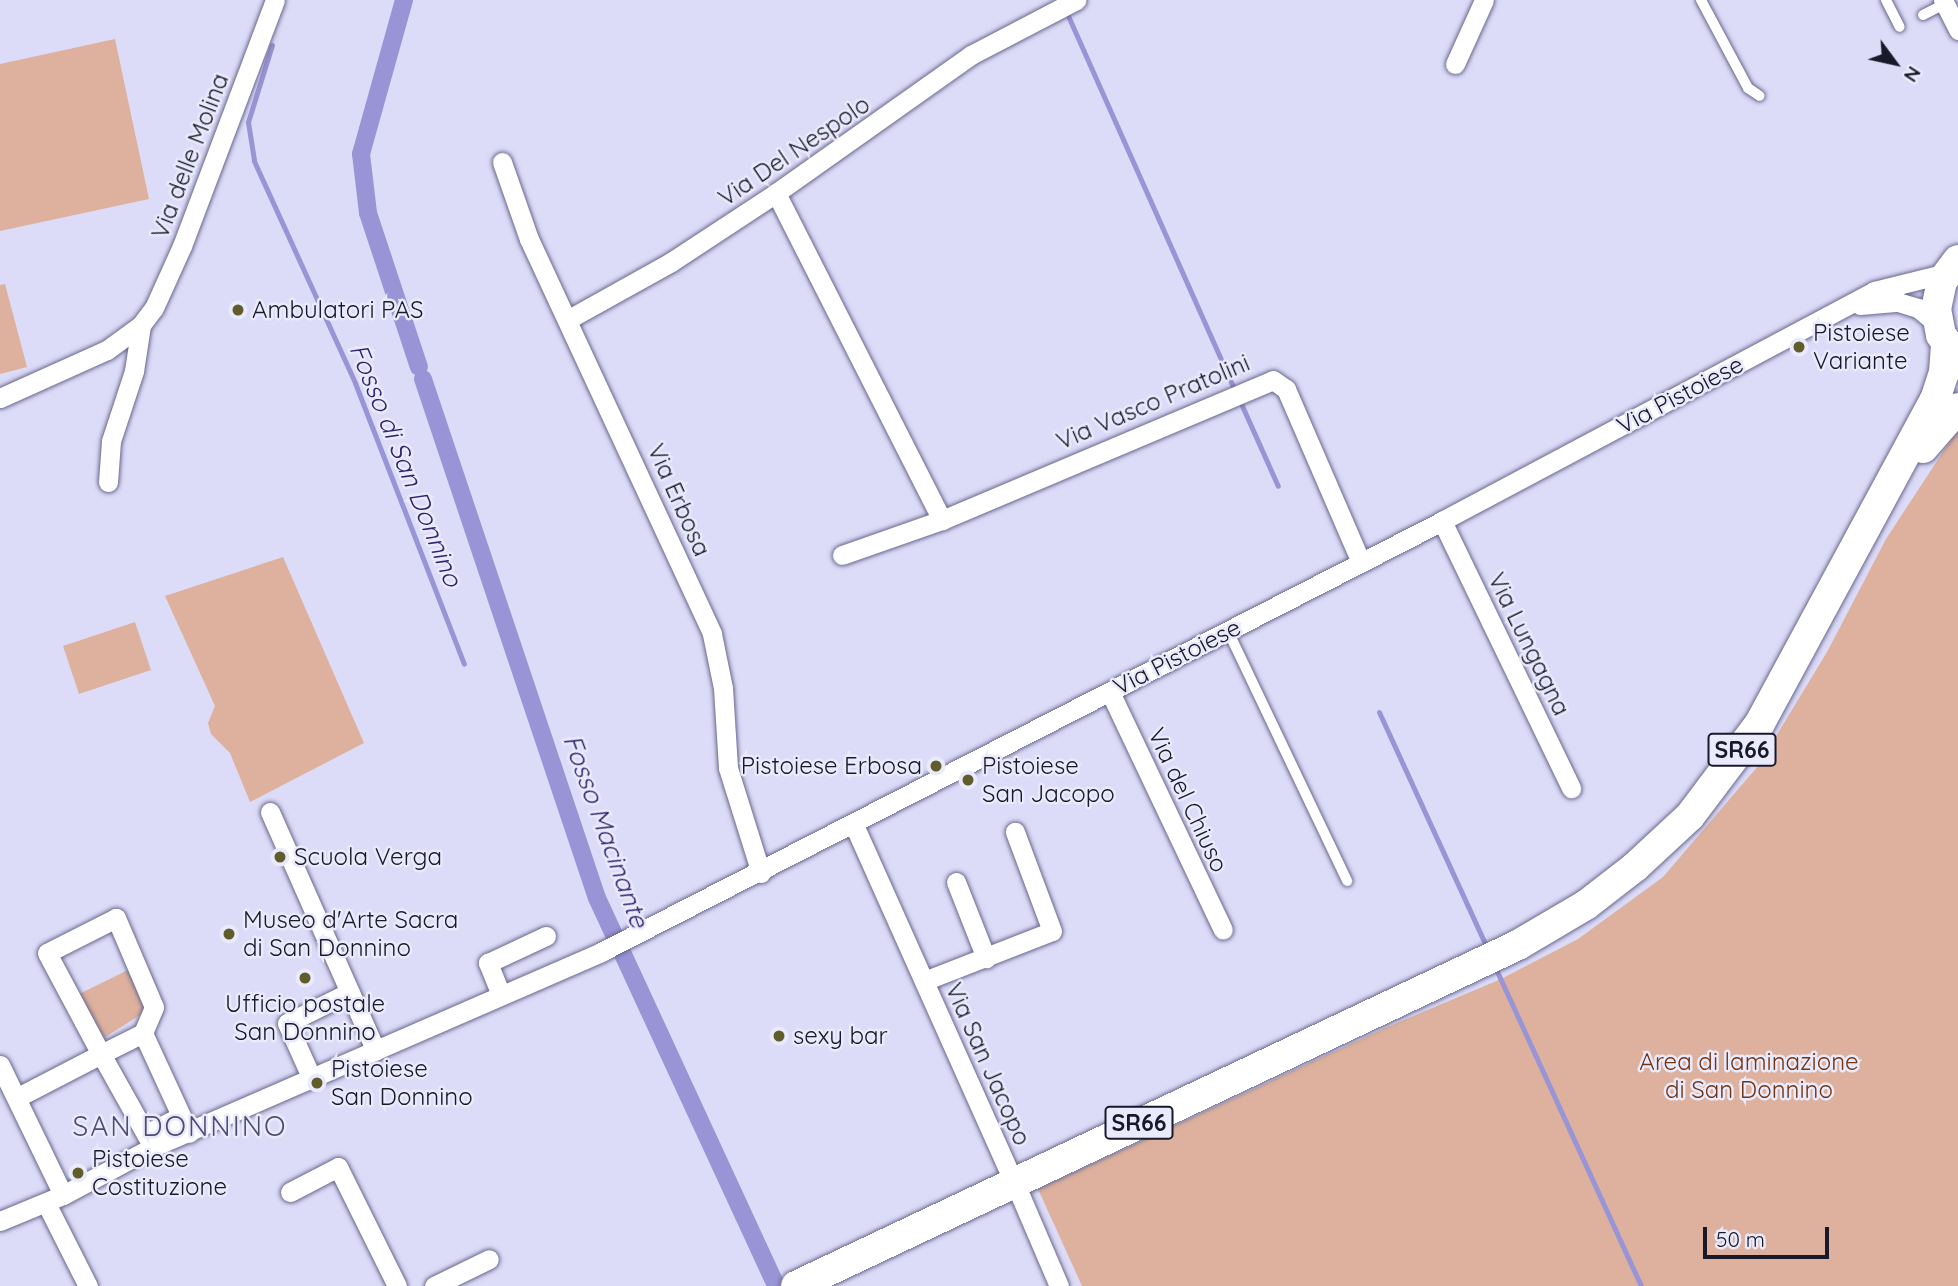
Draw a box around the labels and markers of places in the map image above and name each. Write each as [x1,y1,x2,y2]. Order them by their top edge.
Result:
place label: Ambulatori PAS [252,296,423,324]
marker: Ambulatori PAS [230,302,246,318]
place label: Pistoiese Variante [1813,319,1910,375]
marker: Pistoiese Variante [1791,339,1807,355]
place label: Pistoiese Erbosa [741,752,922,780]
place label: Pistoiese San Jacopo [982,752,1115,808]
marker: Pistoiese Erbosa [928,758,944,774]
marker: Pistoiese San Jacopo [960,772,976,788]
place label: Scuola Verga [294,843,442,871]
marker: Scuola Verga [272,849,288,865]
place label: Museo d'Arte Sacra di San Donnino [243,906,458,962]
marker: Museo d'Arte Sacra di San Donnino [221,926,237,942]
marker: Ufficio postale San Donnino [297,970,313,986]
place label: Ufficio postale San Donnino [225,990,385,1046]
place label: sexy bar [793,1022,888,1050]
marker: sexy bar [771,1028,787,1044]
place label: Pistoiese San Donnino [331,1055,473,1111]
marker: Pistoiese San Donnino [309,1075,325,1091]
place label: Pistoiese Costituzione [92,1145,227,1201]
marker: Pistoiese Costituzione [70,1165,86,1181]

